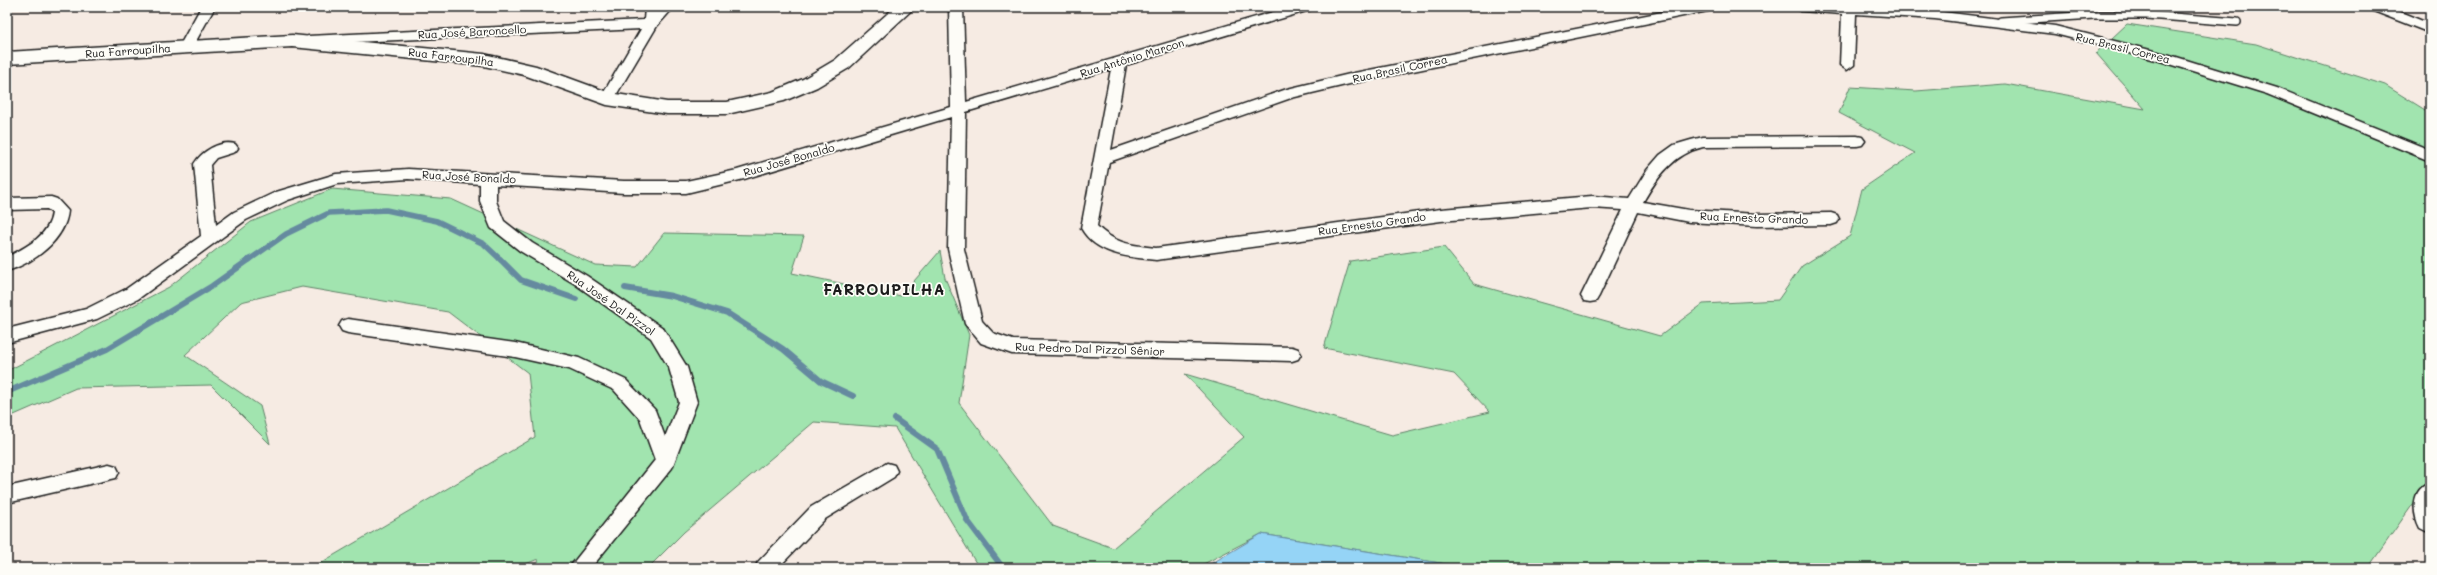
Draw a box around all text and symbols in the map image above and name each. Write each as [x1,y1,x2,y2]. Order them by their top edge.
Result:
street label: Rua José Baroncello [417,21,527,42]
street label: Rua Brasil Correa [2074,29,2172,67]
street label: Rua Antônio Marcon [1078,35,1186,81]
street label: Rua Farroupilha [85,40,172,61]
street label: Rua Farroupilha [407,44,495,69]
street label: Rua Brasil Correa [1351,51,1449,86]
street label: Rua José Bonaldo [741,139,837,180]
street label: Rua José Bonaldo [422,167,517,186]
street label: Rua Ernesto Grando [1317,208,1427,238]
street label: Rua Ernesto Grando [1700,208,1809,227]
street label: Rua José Dal Pizzol [564,267,658,339]
district label: FARROUPILHA [823,279,945,299]
street label: Rua Pedro Dal Pizzol Sênior [1015,338,1165,359]

